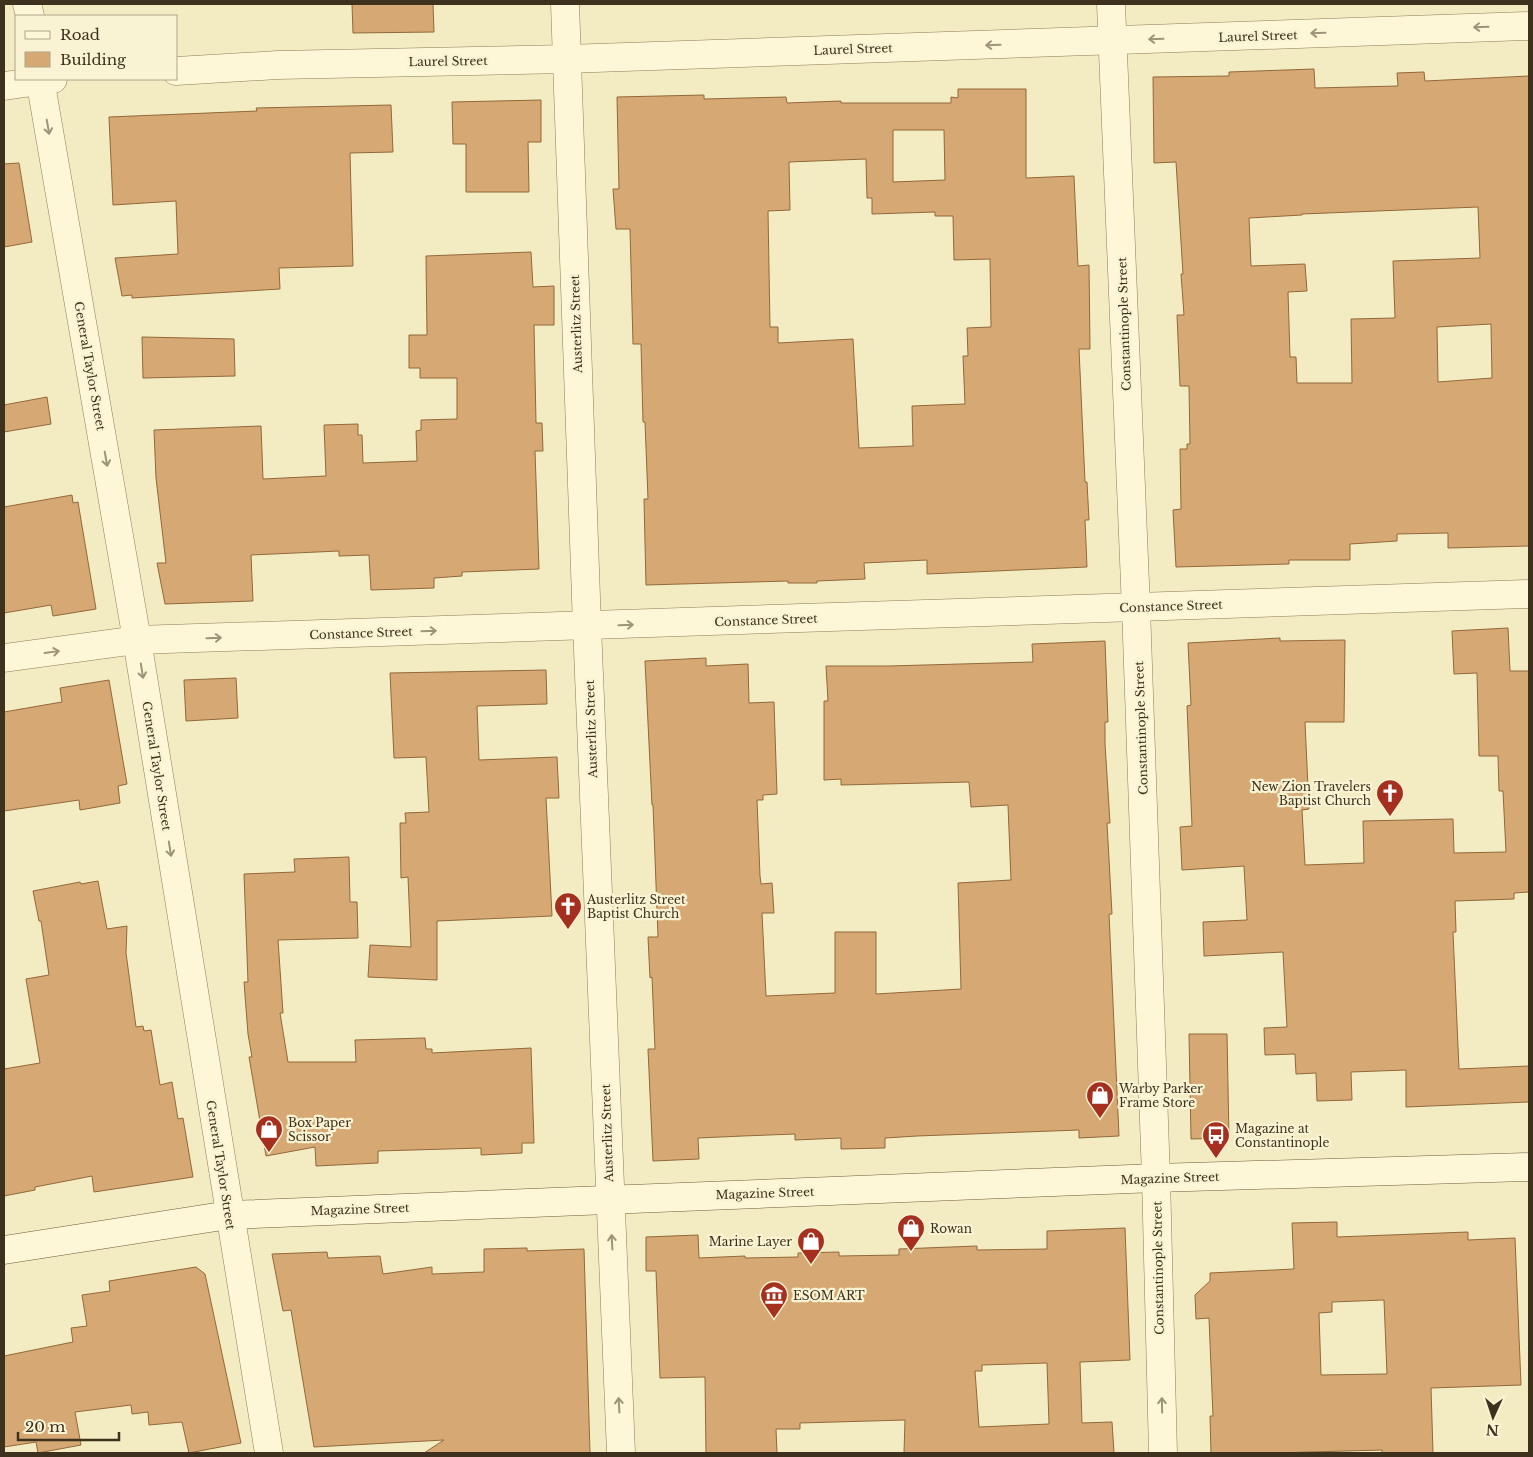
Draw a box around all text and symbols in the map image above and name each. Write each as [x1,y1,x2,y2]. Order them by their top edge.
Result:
legend [15,15,178,80]
one-way arrow [1473,23,1489,32]
text: Road [60,25,100,44]
street label: Laurel Street [1218,27,1298,45]
one-way arrow [1310,29,1326,38]
one-way arrow [1148,35,1164,44]
street label: Laurel Street [813,40,893,58]
one-way arrow [986,40,1002,49]
text: Building [60,50,127,69]
street label: Laurel Street [408,53,488,69]
one-way arrow [44,118,54,134]
street label: Constantinople Street [1114,256,1134,391]
street label: Austerlitz Street [567,274,585,374]
street label: General Taylor Street [71,300,109,432]
one-way arrow [101,451,111,467]
street label: Constance Street [1119,597,1223,615]
street label: Constance Street [714,611,818,629]
one-way arrow [618,620,634,629]
street label: Constance Street [309,624,413,642]
one-way arrow [420,626,436,636]
one-way arrow [205,633,221,642]
one-way arrow [44,646,60,656]
street label: Constantinople Street [1131,660,1151,795]
one-way arrow [137,663,147,679]
street label: Austerlitz Street [582,679,600,779]
street label: General Taylor Street [139,700,175,832]
church icon: New Zion Travelers Baptist Church [1375,778,1405,817]
place label: New Zion Travelers Baptist Church [1251,779,1371,808]
one-way arrow [166,841,176,857]
church icon: Austerlitz Street Baptist Church [553,891,583,930]
place label: Austerlitz Street Baptist Church [586,892,686,921]
shop icon: Warby Parker Frame Store [1085,1080,1115,1119]
place label: Warby Parker Frame Store [1118,1081,1203,1110]
street label: Austerlitz Street [598,1083,616,1183]
street label: General Taylor Street [203,1099,239,1231]
shop icon: Box Paper Scissor [254,1114,284,1153]
place label: Box Paper Scissor [288,1115,351,1144]
bus stop icon: Magazine at Constantinople [1201,1120,1231,1159]
place label: Magazine at Constantinople [1235,1121,1329,1150]
street label: Magazine Street [1120,1169,1220,1187]
street label: Magazine Street [715,1184,815,1202]
street label: Magazine Street [310,1200,410,1218]
street label: Constantinople Street [1149,1200,1167,1335]
shop icon: Rowan [896,1213,926,1252]
place label: Rowan [930,1221,972,1236]
shop icon: Marine Layer [796,1226,826,1265]
one-way arrow [607,1234,616,1250]
place label: Marine Layer [709,1234,792,1249]
museum icon: ESOM ART [759,1280,789,1319]
place label: ESOM ART [793,1288,865,1303]
north arrow [1468,1392,1518,1442]
one-way arrow [614,1397,624,1413]
one-way arrow [1157,1397,1166,1413]
scale bar [18,1410,119,1442]
text: 20 m [25,1417,65,1436]
text: N [1485,1421,1499,1439]

